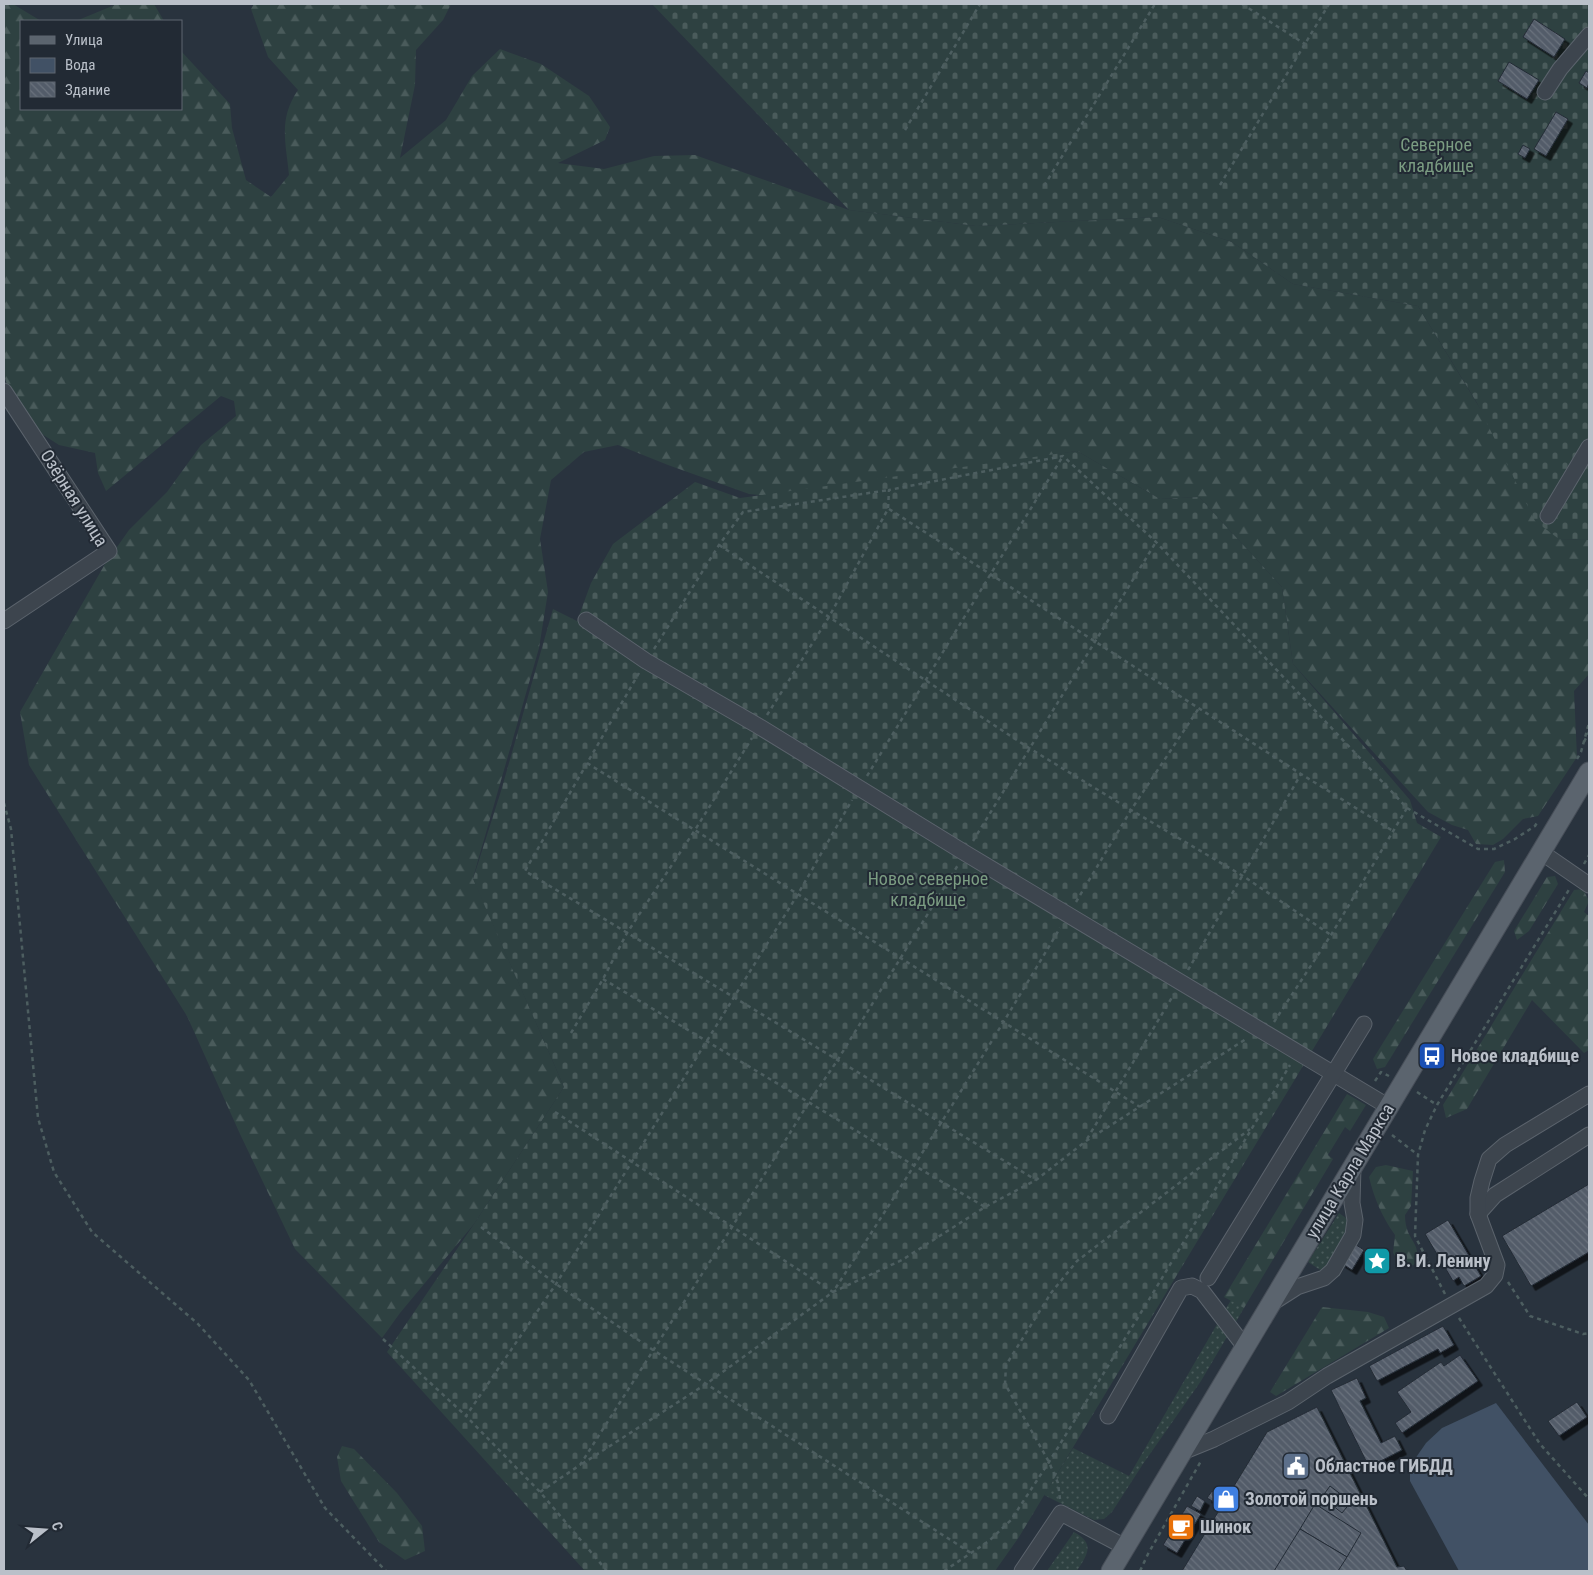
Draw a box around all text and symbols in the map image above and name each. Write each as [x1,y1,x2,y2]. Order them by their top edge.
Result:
legend [20,20,182,110]
text: Улица [65,31,103,49]
text: Вода [65,56,95,74]
text: Здание [65,81,110,99]
park label: Северное кладбище [1398,134,1474,176]
street label: Озёрная улица [36,445,113,550]
park label: Новое северное кладбище [868,868,988,910]
bus stop icon: Новое кладбище [1417,1041,1447,1071]
place label: Новое кладбище [1451,1045,1579,1066]
street label: улица Карла Маркса [1301,1099,1398,1242]
place icon: В. И. Ленину [1362,1246,1392,1276]
place label: В. И. Ленину [1396,1250,1490,1271]
public building icon: Областное ГИБДД [1281,1451,1311,1481]
place label: Областное ГИБДД [1315,1455,1453,1476]
shop icon: Золотой поршень [1211,1484,1241,1514]
place label: Золотой поршень [1245,1488,1378,1509]
north arrow [20,1505,70,1555]
cafe icon: Шинок [1166,1512,1196,1542]
place label: Шинок [1200,1516,1251,1537]
text: С [49,1520,66,1532]

